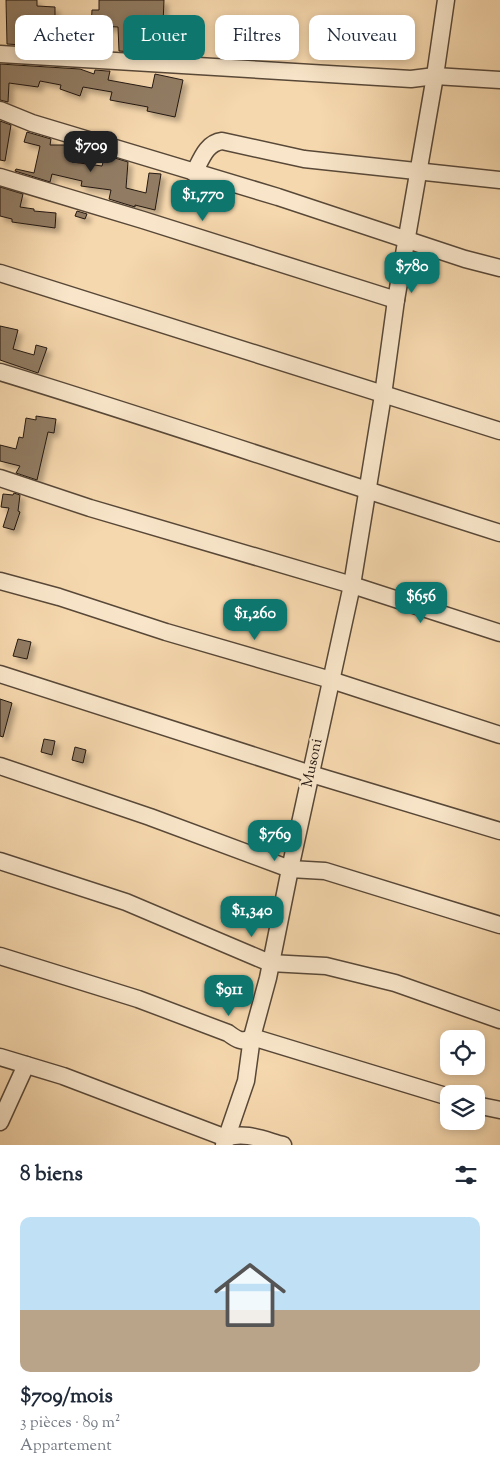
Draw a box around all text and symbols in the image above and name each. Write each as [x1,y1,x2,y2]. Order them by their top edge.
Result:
chip: Acheter [15,15,113,60]
chip: Louer [123,15,205,60]
chip: Filtres [215,15,299,60]
chip: Nouveau [309,15,415,60]
pin: $709 [61,130,121,173]
text: $709 [75,135,107,158]
pin: $1,770 [162,180,244,222]
text: $1,770 [182,184,224,207]
pin: $780 [382,252,442,294]
text: $780 [395,256,429,279]
pin: $656 [391,582,451,624]
text: $656 [406,586,436,609]
pin: $1,260 [214,598,296,641]
text: $1,260 [234,603,276,626]
street label: Musoni [298,737,328,789]
pin: $769 [245,820,305,862]
text: $769 [259,824,291,847]
pin: $1,340 [211,896,293,938]
text: $1,340 [232,900,272,923]
pin: $911 [199,974,259,1017]
text: $911 [215,979,243,1002]
map controls [440,1030,485,1130]
button: locate [440,1030,485,1075]
button: layers [440,1085,485,1130]
text: 8 biens [20,1160,83,1190]
icon: filters [452,1161,480,1189]
icon: home [205,1250,295,1340]
text: $709/mois [20,1382,113,1412]
text: 3 pièces · 89 m² [20,1412,120,1435]
text: Appartement [20,1435,112,1458]

